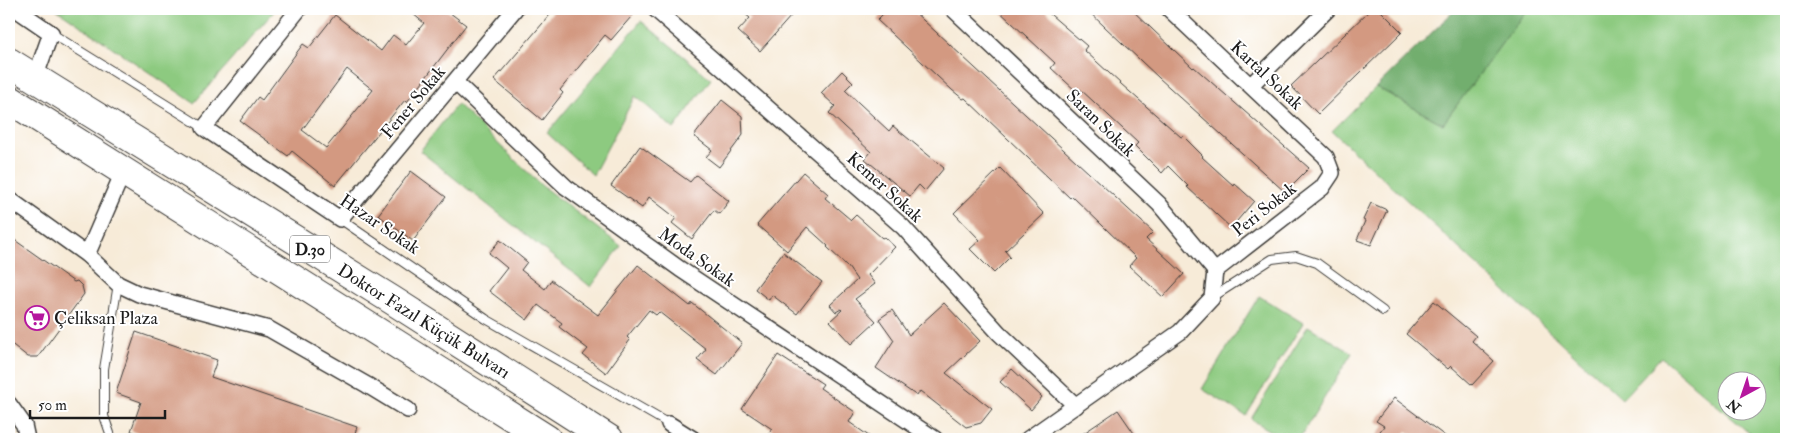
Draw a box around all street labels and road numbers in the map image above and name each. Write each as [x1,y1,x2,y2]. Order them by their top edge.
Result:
street label: Kartal Sokak [1225,36,1308,115]
street label: Fener Sokak [376,61,451,144]
street label: Saran Sokak [1061,85,1140,162]
street label: Kemer Sokak [842,147,928,228]
street label: Peri Sokak [1227,177,1302,242]
street label: Hazar Sokak [335,189,425,260]
street label: Moda Sokak [654,223,740,293]
road number: D.30 [290,235,330,262]
street label: Doktor Fazıl Küçük Bulvarı [333,259,515,384]

